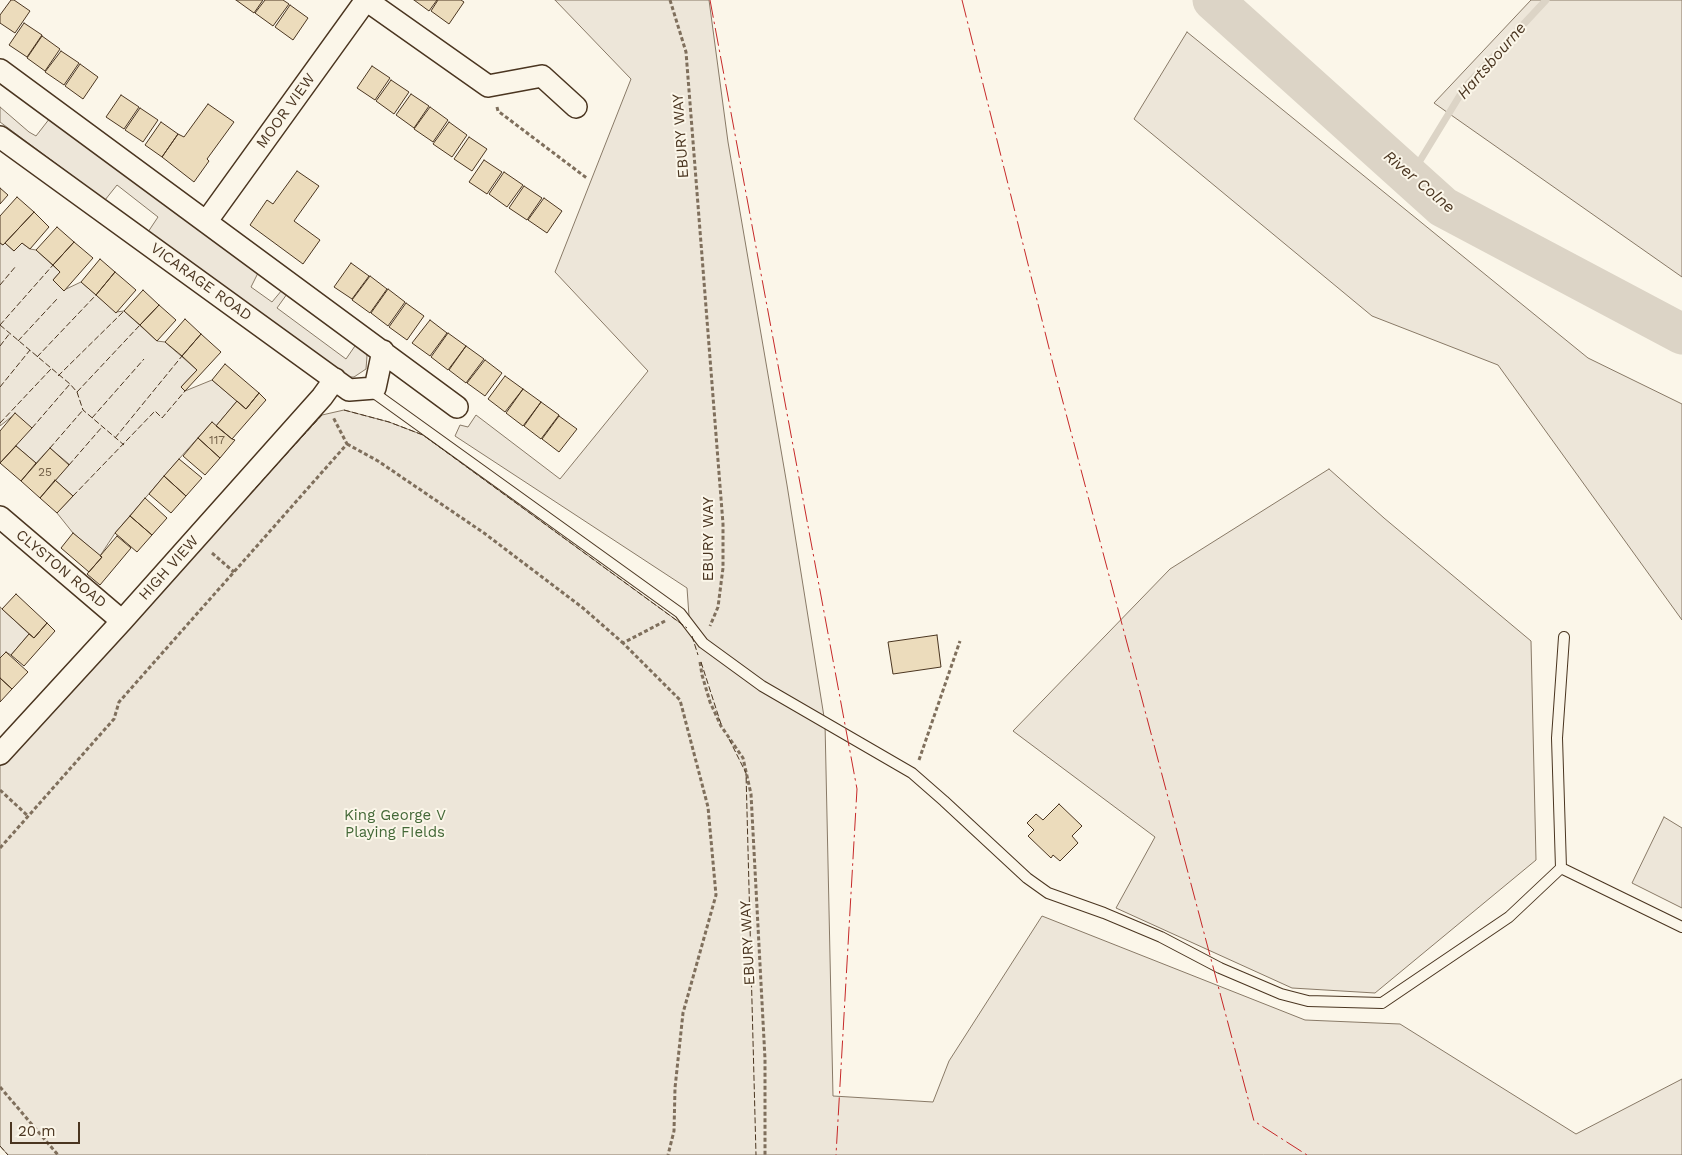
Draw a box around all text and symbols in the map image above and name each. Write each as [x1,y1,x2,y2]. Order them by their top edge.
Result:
water label: Hartsbourne [1453,19,1531,103]
street label: MOOR VIEW [253,70,319,152]
street label: EBURY WAY [669,93,693,179]
water label: River Colne [1380,147,1458,217]
street label: VICARAGE ROAD [147,239,255,325]
house number: 117 [209,433,225,447]
house number: 25 [38,465,52,479]
street label: EBURY WAY [700,497,718,581]
street label: CLYSTON ROAD [12,526,110,612]
street label: HIGH VIEW [135,532,203,604]
park label: King George V Playing FIelds [344,807,446,842]
street label: EBURY WAY [737,900,759,986]
scale bar [12,1112,82,1144]
text: 20 m [18,1122,56,1140]

